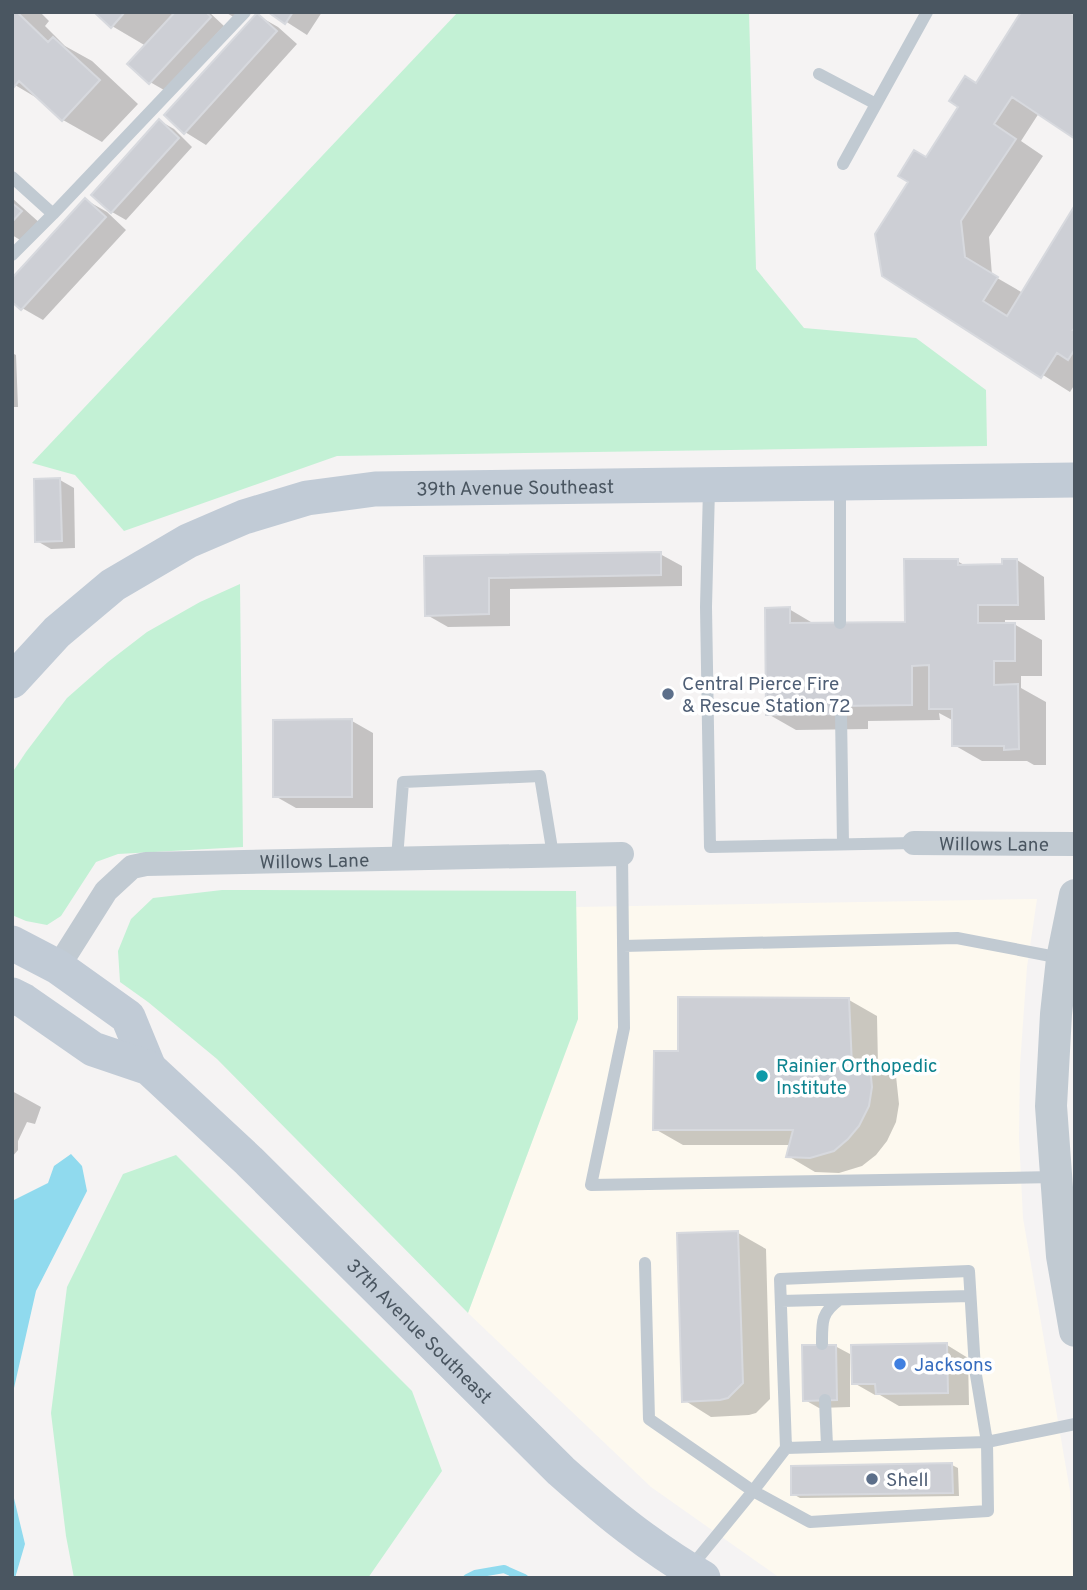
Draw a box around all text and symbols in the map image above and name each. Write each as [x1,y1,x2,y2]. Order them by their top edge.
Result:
street label: 39th Avenue Southeast [416,476,614,502]
place label: Central Pierce Fire & Rescue Station 72 [682,673,851,719]
marker: Central Pierce Fire & Rescue Station 72 [660,686,676,702]
street label: Willows Lane [939,833,1049,858]
street label: Willows Lane [259,849,370,876]
place label: Rainier Orthopedic Institute [776,1055,938,1101]
marker: Rainier Orthopedic Institute [754,1068,770,1084]
street label: 37th Avenue Southeast [340,1255,496,1410]
place label: Jacksons [914,1354,993,1378]
marker: Jacksons [892,1356,908,1372]
place label: Shell [886,1469,929,1493]
marker: Shell [864,1471,880,1487]

